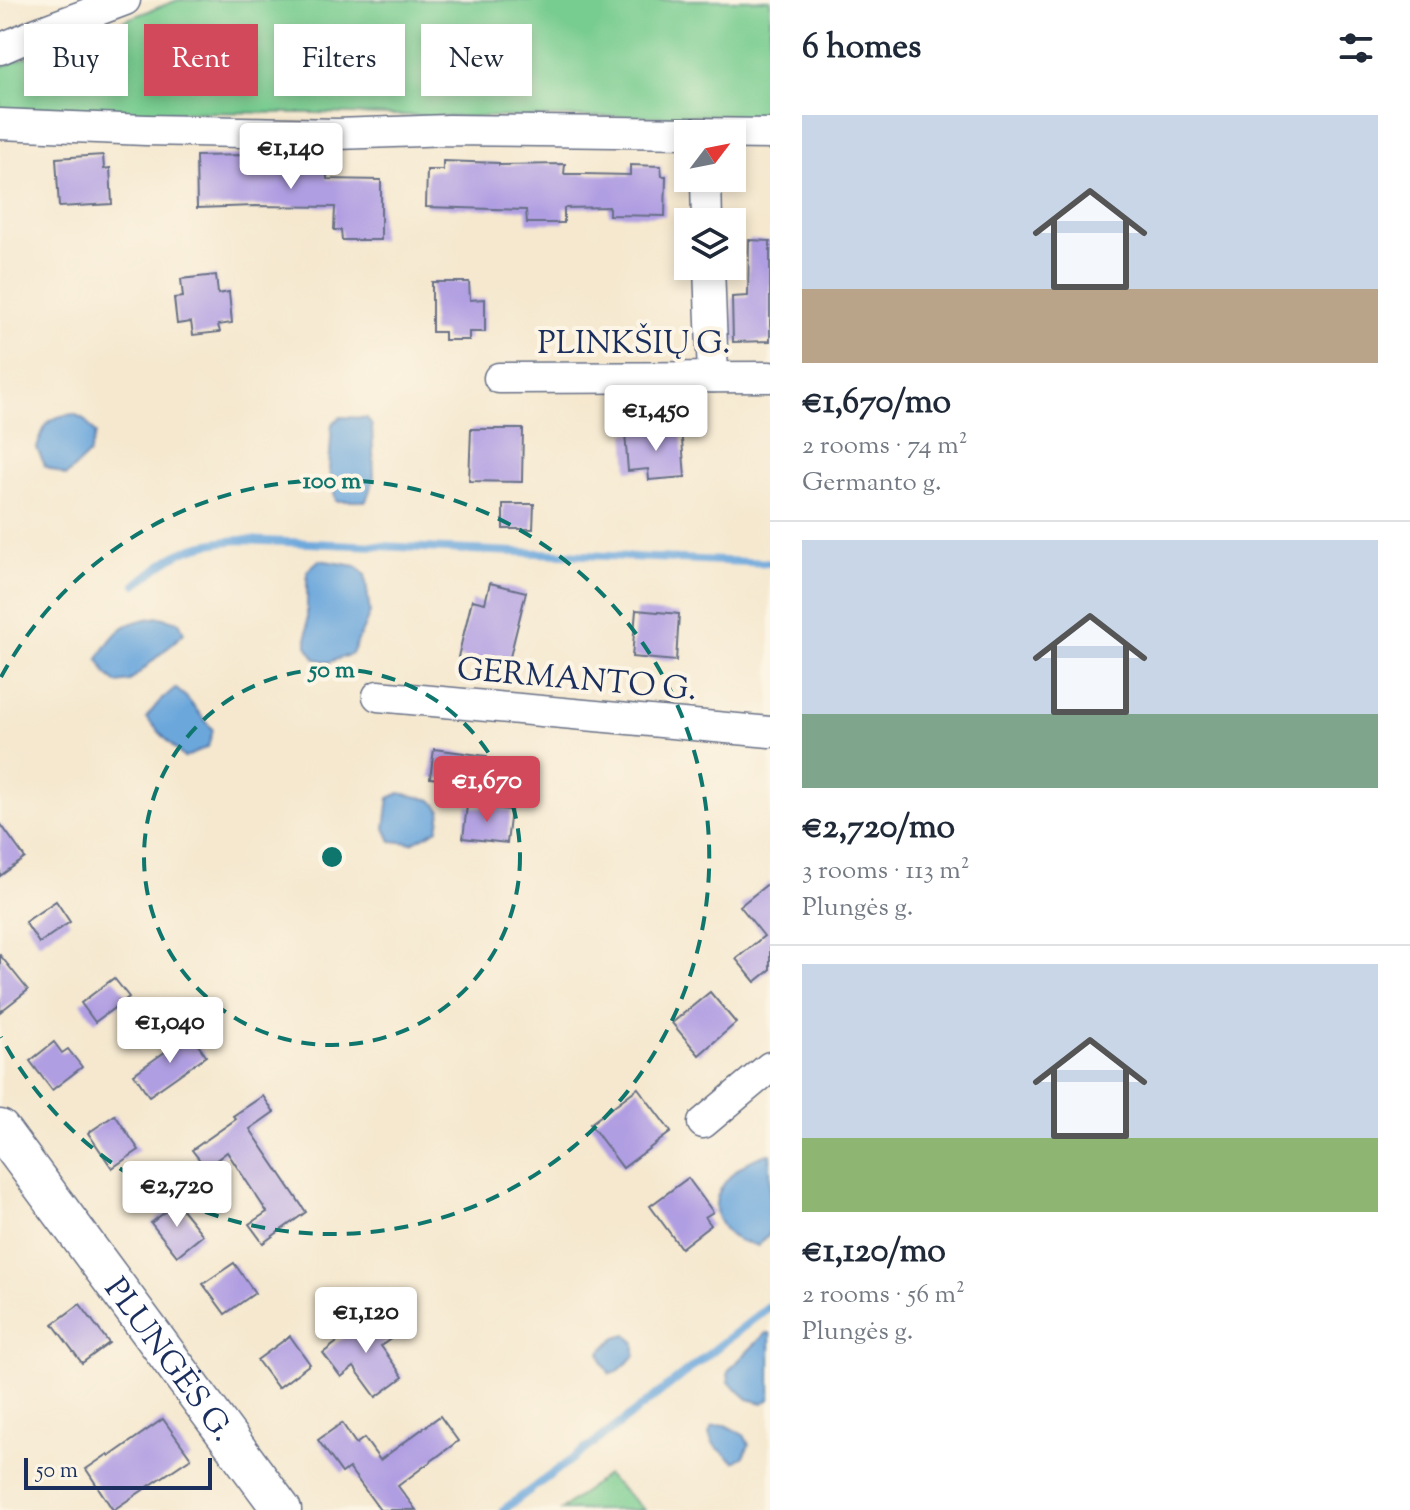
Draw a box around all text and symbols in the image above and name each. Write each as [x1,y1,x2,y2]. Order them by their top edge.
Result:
chip: Buy [24,24,128,96]
chip: Rent [144,24,258,96]
chip: Filters [274,24,405,96]
chip: New [421,24,532,96]
text: 6 homes [802,24,921,73]
icon: filters [1334,26,1378,70]
north arrow [674,120,746,192]
map controls [674,120,746,280]
pin: €1,140 [226,123,356,191]
text: €1,140 [258,130,324,167]
icon: home [1018,167,1162,311]
button: layers [674,208,746,280]
street label: PLINKŠIŲ G. [538,322,730,368]
text: €1,670/mo [802,379,951,428]
pin: €1,450 [591,385,721,453]
text: €1,450 [622,392,690,429]
text: 2 rooms · 74 m² [802,428,967,465]
text: 100 m [303,465,361,499]
text: Germanto g. [802,465,942,502]
icon: home [1018,592,1162,736]
street label: GERMANTO G. [455,648,698,714]
text: 50 m [307,654,355,688]
pin: €1,670 [422,756,552,824]
text: €1,670 [452,763,522,800]
text: €2,720/mo [802,804,955,853]
centre of rings [318,843,346,871]
text: 3 rooms · 113 m² [802,853,970,890]
text: Plungės g. [802,890,913,927]
pin: €1,040 [105,997,235,1065]
text: €1,040 [135,1004,205,1041]
icon: home [1018,1016,1162,1160]
pin: €2,720 [112,1161,242,1229]
text: €2,720 [140,1168,214,1205]
text: €1,120/mo [802,1228,946,1277]
street label: PLUNGĖS G. [92,1269,244,1452]
text: 2 rooms · 56 m² [802,1277,965,1314]
pin: €1,120 [301,1287,431,1355]
text: €1,120 [333,1294,399,1331]
text: Plungės g. [802,1314,913,1351]
scale bar [24,1454,212,1490]
text: 50 m [36,1456,78,1488]

